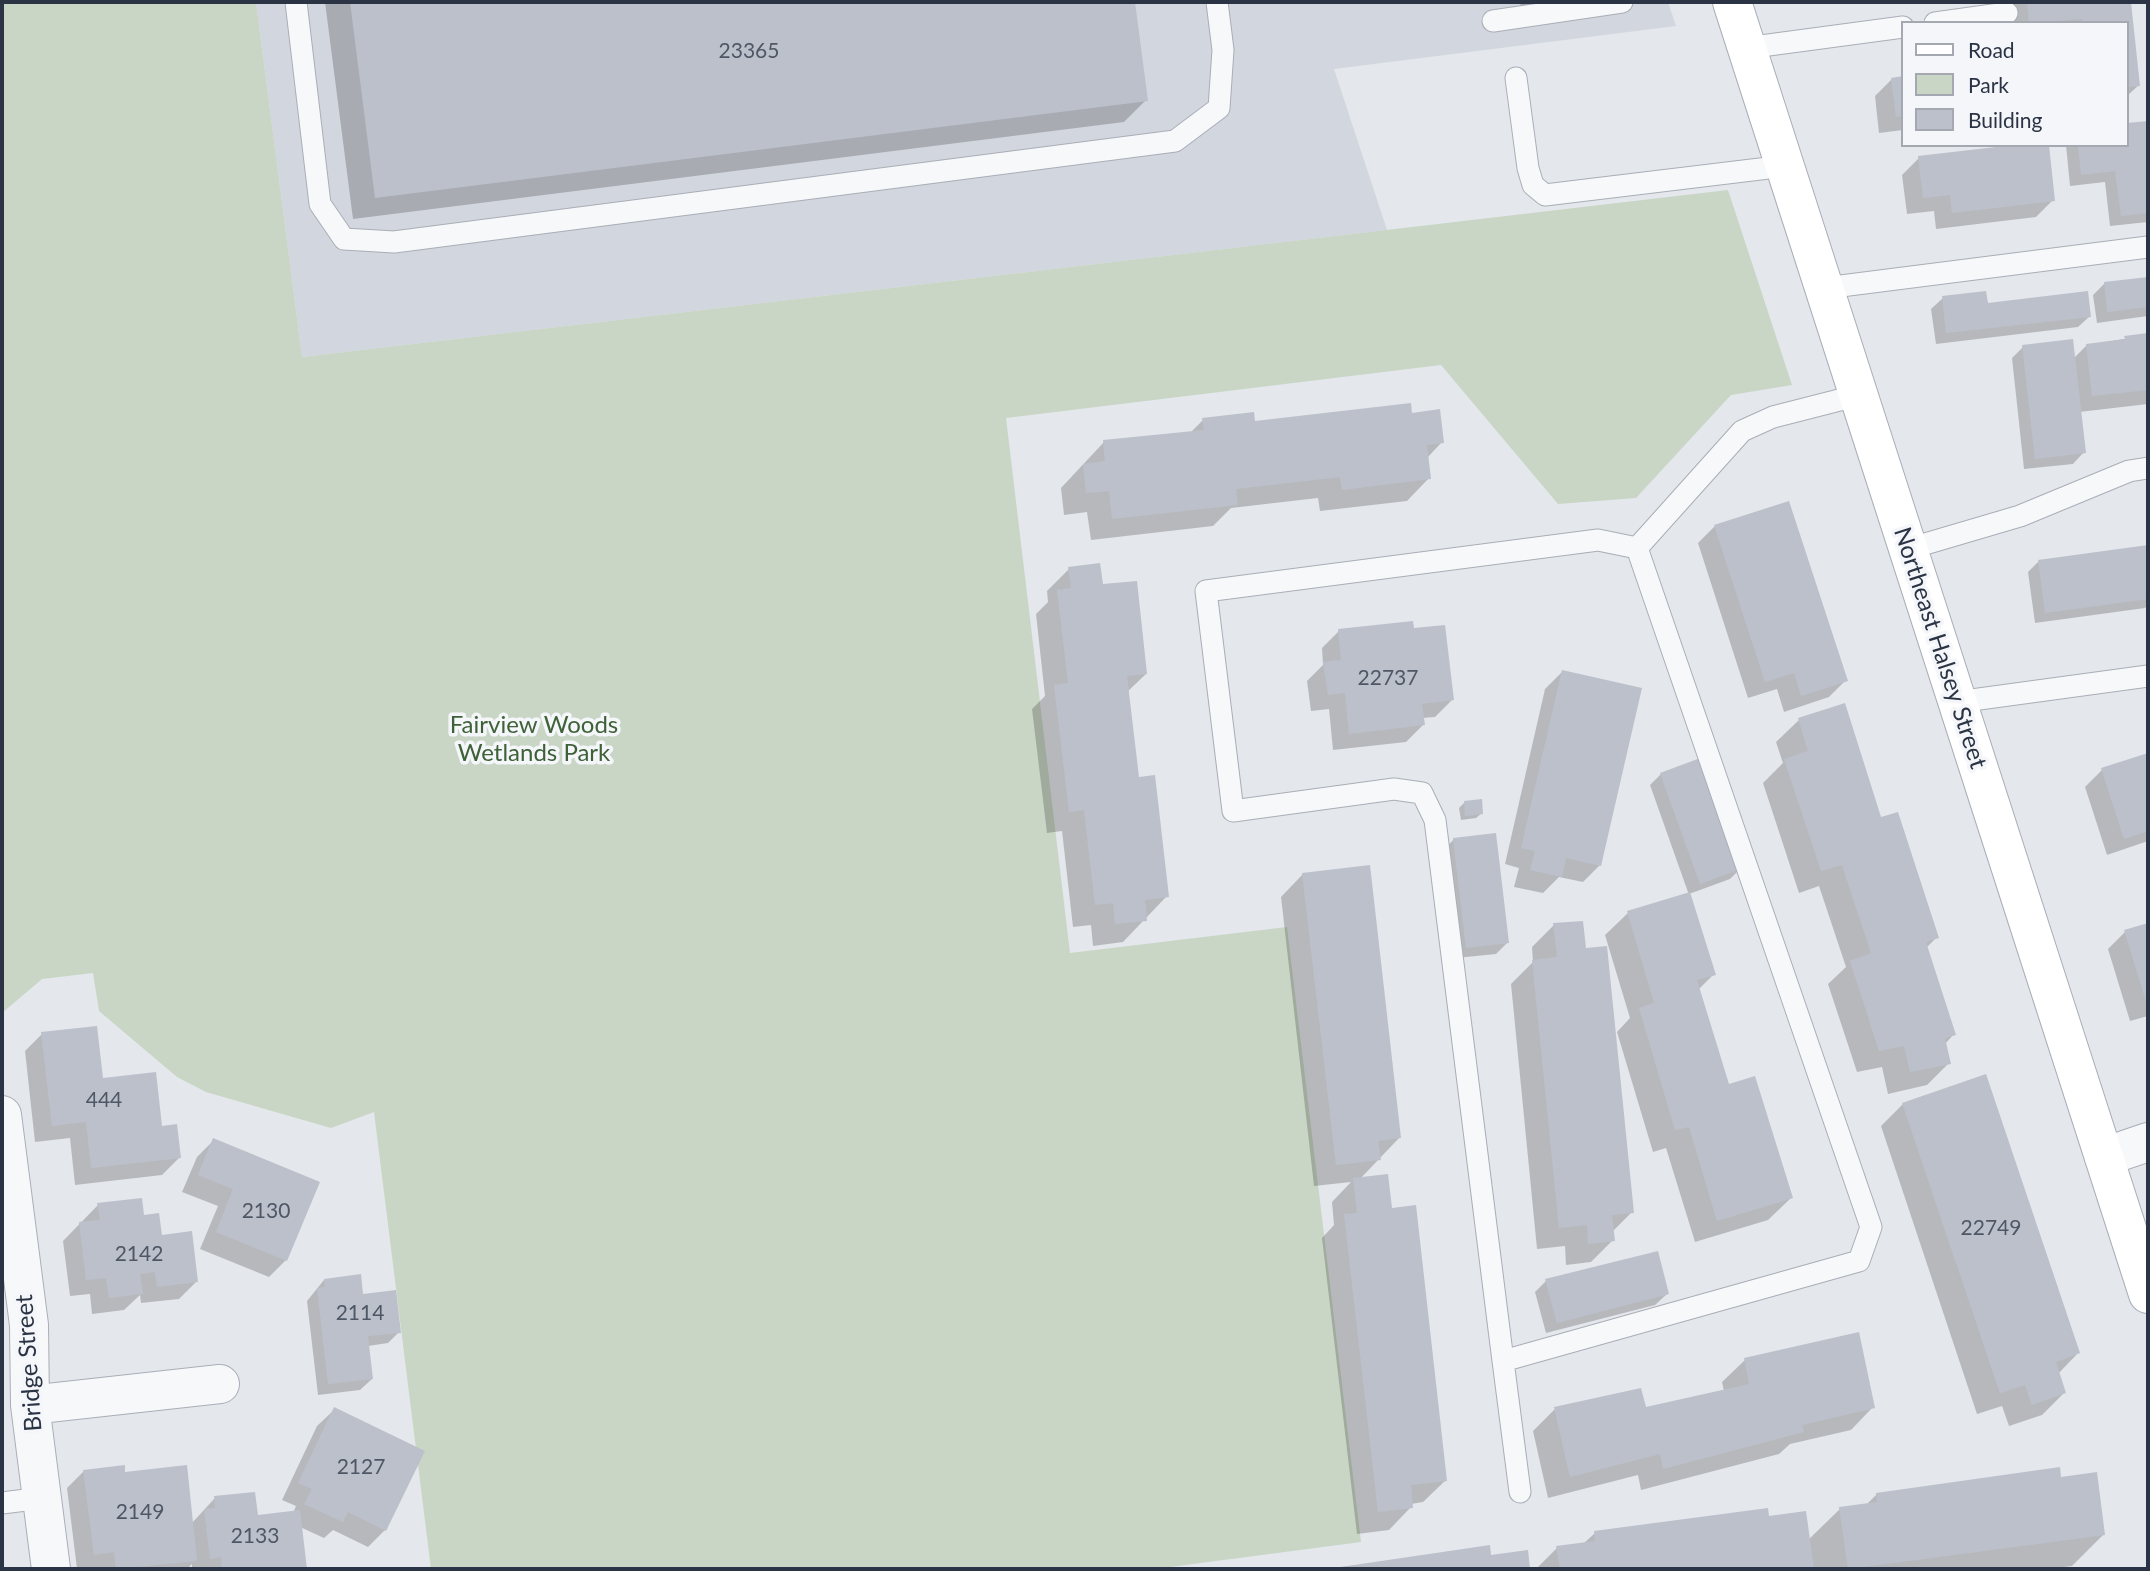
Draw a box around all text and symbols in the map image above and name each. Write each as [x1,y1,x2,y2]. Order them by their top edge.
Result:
legend [1902,21,2129,147]
text: Road [1968,37,2015,62]
house number: 23365 [719,38,779,64]
text: Park [1968,72,2009,97]
text: Building [1968,107,2043,132]
street label: Northeast Halsey Street [1887,524,1993,772]
house number: 22737 [1358,665,1418,691]
park label: Fairview Woods Wetlands Park [450,711,618,767]
house number: 444 [86,1087,122,1113]
house number: 2130 [242,1198,290,1224]
house number: 22749 [1961,1215,2021,1241]
house number: 2142 [115,1241,163,1267]
street label: Bridge Street [10,1293,48,1433]
house number: 2114 [336,1300,384,1326]
house number: 2127 [337,1454,385,1480]
house number: 2149 [116,1499,164,1525]
house number: 2133 [231,1523,279,1549]

